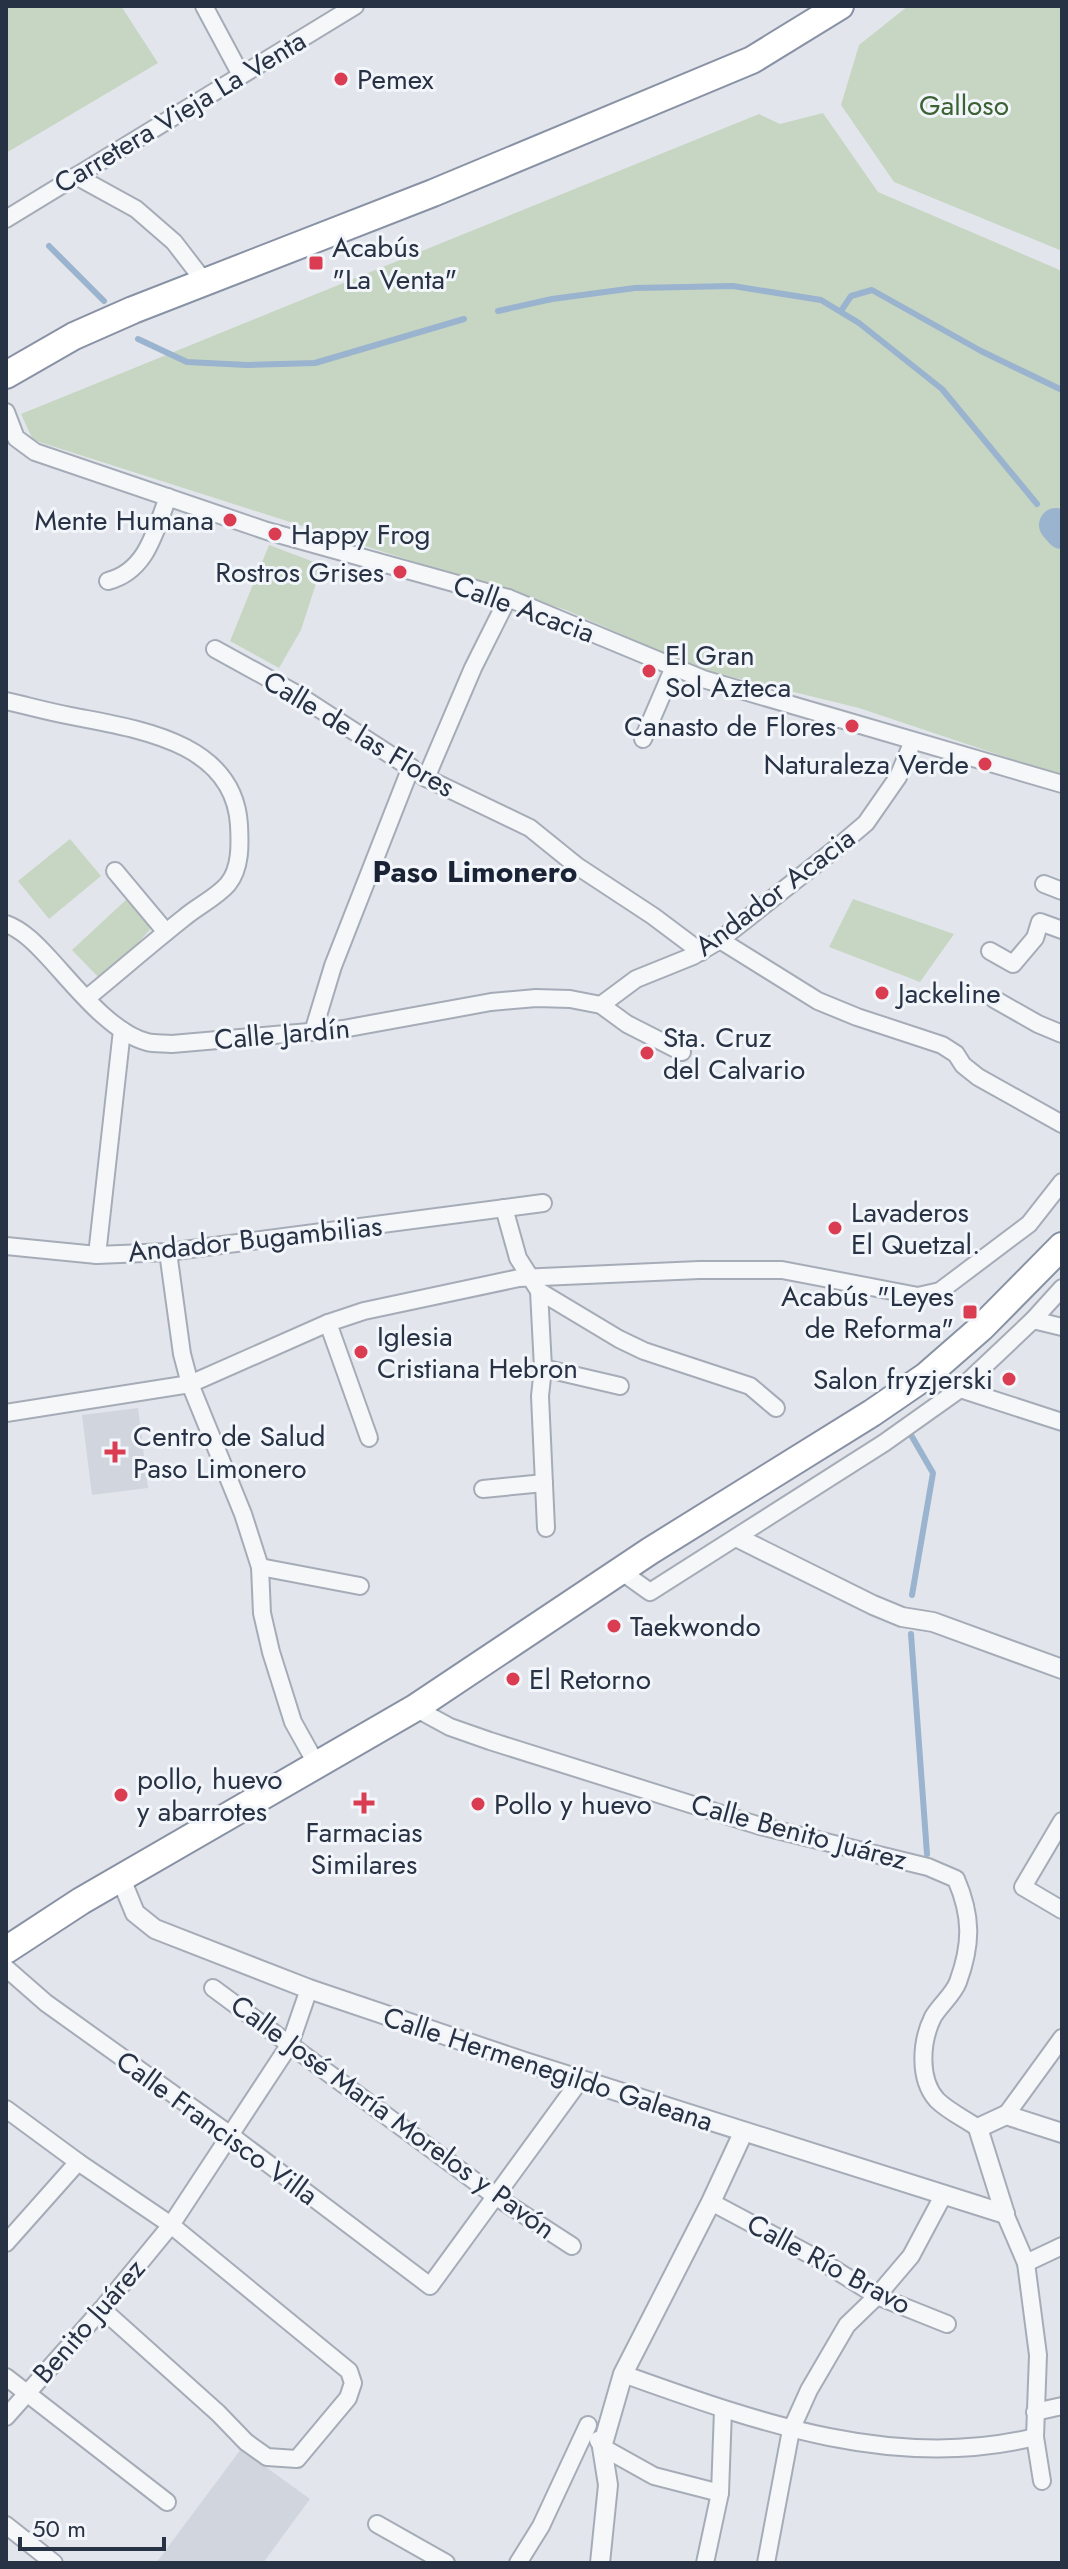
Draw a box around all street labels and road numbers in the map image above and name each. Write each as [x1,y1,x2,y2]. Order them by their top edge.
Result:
street label: Carretera Vieja La Venta [46,20,314,204]
street label: Calle Acacia [448,564,600,654]
street label: Calle de las Flores [255,660,463,808]
street label: Andador Acacia [686,818,864,966]
street label: Calle Jardín [212,1008,352,1060]
street label: Andador Bugambilias [126,1205,384,1273]
street label: Calle Benito Juárez [687,1783,912,1881]
street label: Calle José María Morelos y Pavón [222,1985,564,2249]
street label: Calle Hermenegildo Galeana [378,1996,718,2142]
street label: Calle Francisco Villa [108,2041,326,2215]
street label: Calle Río Bravo [740,2203,918,2325]
street label: Benito Juárez [23,2250,155,2392]

